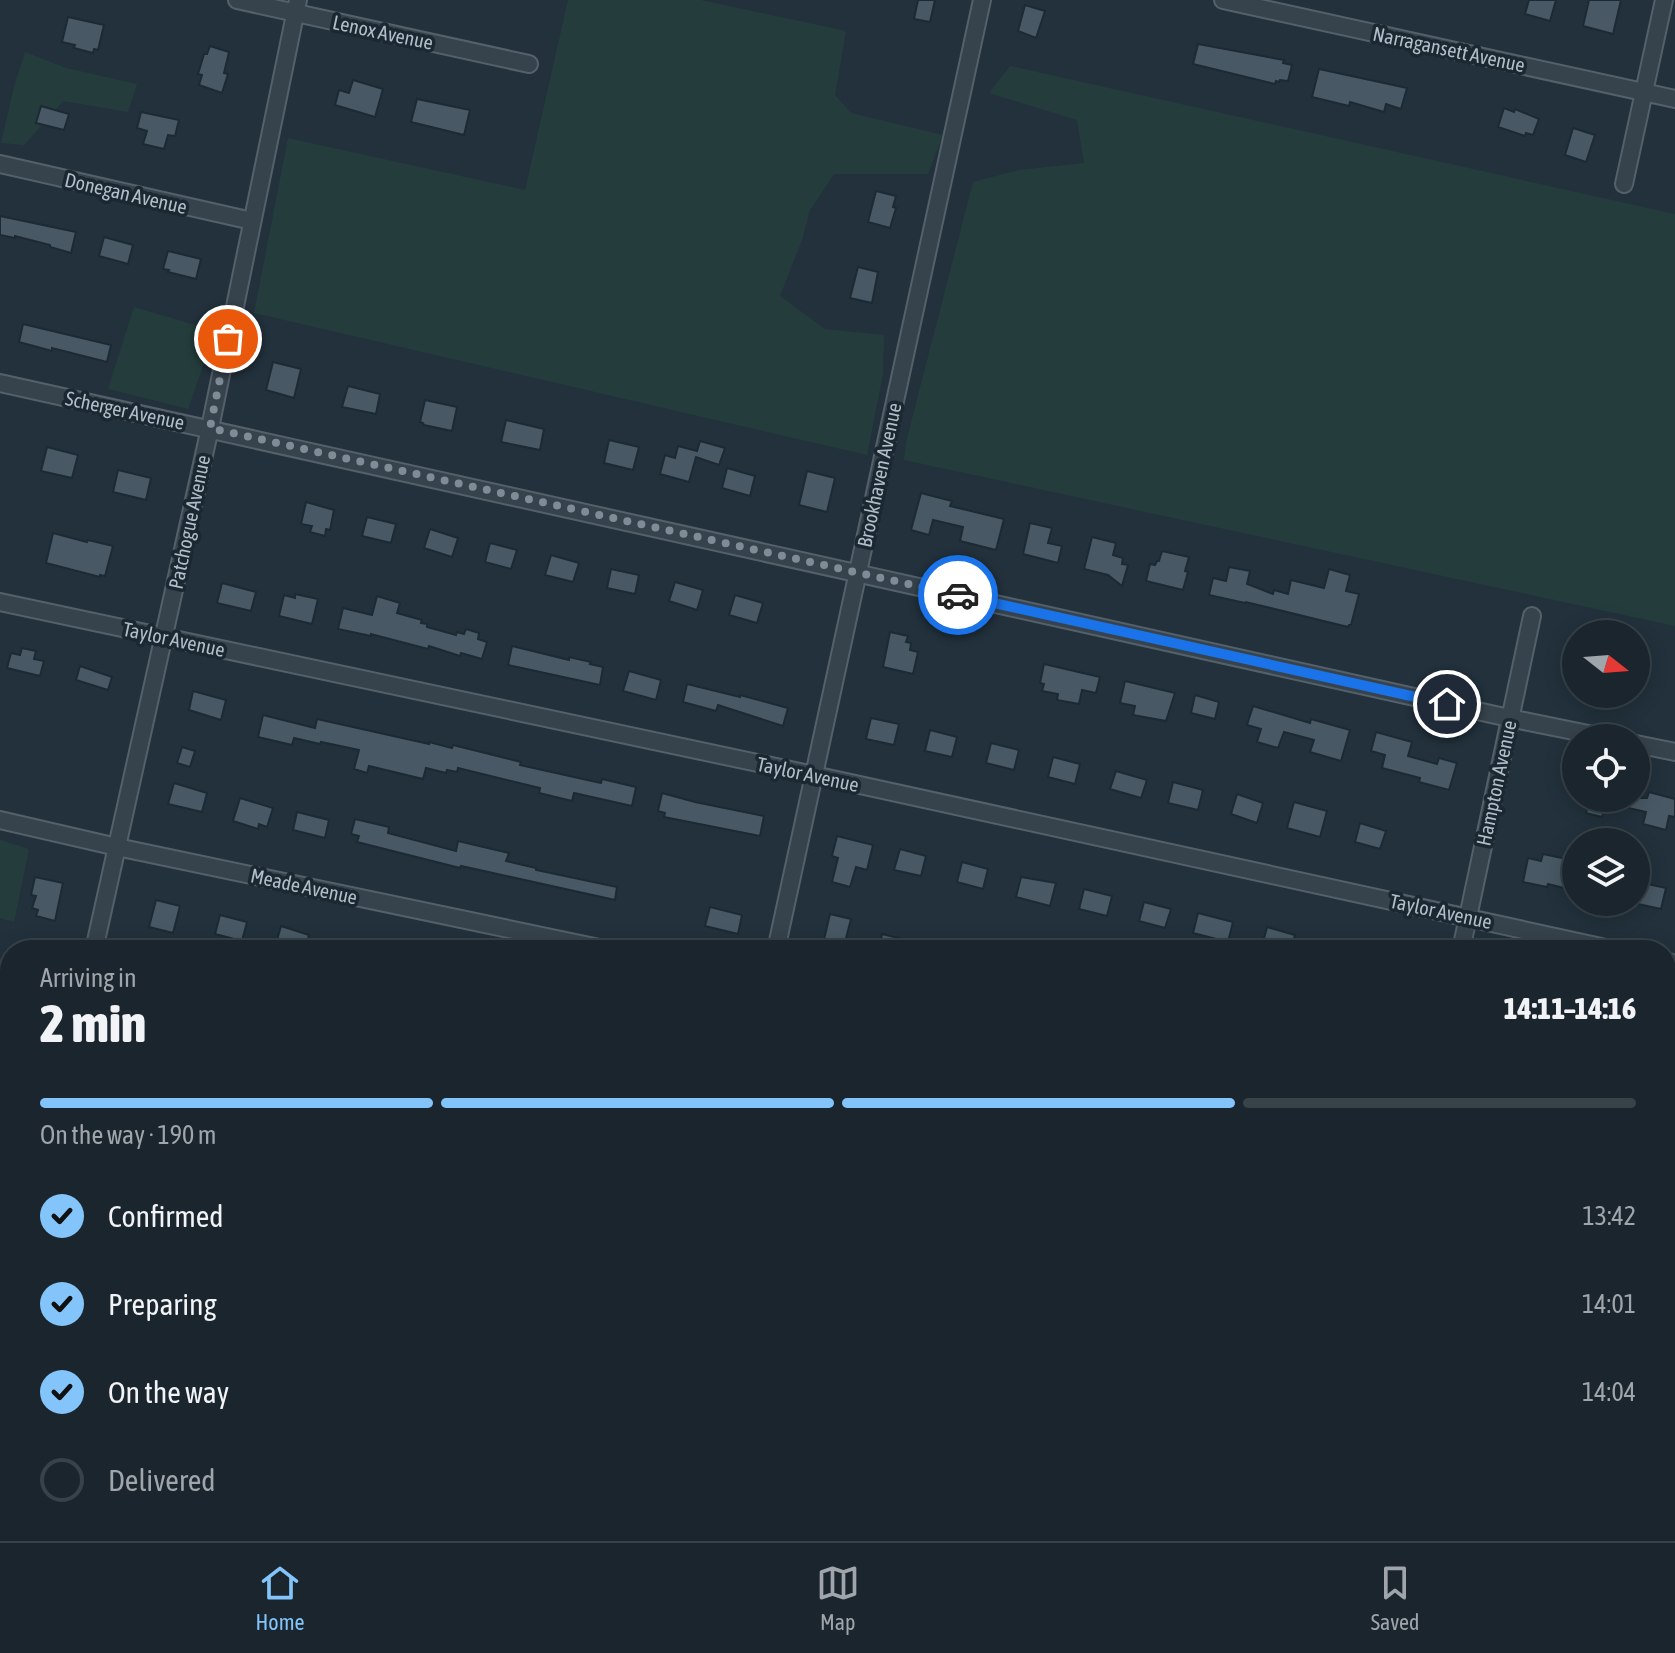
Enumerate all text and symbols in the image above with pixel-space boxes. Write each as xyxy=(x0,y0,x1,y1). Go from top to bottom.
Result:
street label: Lenox Avenue xyxy=(331,10,435,54)
street label: Narragansett Avenue xyxy=(1371,22,1527,76)
street label: Donegan Avenue xyxy=(63,168,189,218)
pin xyxy=(194,305,262,373)
icon: bag xyxy=(206,317,250,361)
street label: Scherger Avenue xyxy=(63,386,187,434)
street label: Brookhaven Avenue xyxy=(852,401,906,549)
street label: Patchogue Avenue xyxy=(164,453,214,591)
courier xyxy=(918,555,998,635)
icon: car xyxy=(936,573,980,617)
street label: Taylor Avenue xyxy=(121,617,227,661)
north arrow xyxy=(1562,620,1650,708)
map controls xyxy=(1562,620,1650,916)
pin xyxy=(1413,670,1481,738)
icon: home xyxy=(1425,682,1469,726)
street label: Hampton Avenue xyxy=(1471,718,1521,848)
button: locate xyxy=(1562,724,1650,812)
street label: Taylor Avenue xyxy=(755,752,861,796)
button: layers xyxy=(1562,828,1650,916)
street label: Meade Avenue xyxy=(249,863,359,909)
street label: Taylor Avenue xyxy=(1388,889,1494,933)
text: Arriving in xyxy=(40,963,137,993)
text: 14:11–14:16 xyxy=(1504,991,1636,1025)
text: 2 min xyxy=(40,993,146,1053)
text: On the way · 190 m xyxy=(40,1120,217,1150)
icon: check xyxy=(40,1194,84,1238)
text: Confirmed xyxy=(108,1199,223,1233)
text: 13:42 xyxy=(1582,1201,1636,1231)
icon: check xyxy=(40,1282,84,1326)
text: Preparing xyxy=(108,1287,217,1321)
text: 14:01 xyxy=(1582,1289,1636,1319)
icon: check xyxy=(40,1370,84,1414)
text: On the way xyxy=(108,1375,229,1409)
text: 14:04 xyxy=(1582,1377,1636,1407)
text: Delivered xyxy=(108,1463,216,1497)
tab: Home xyxy=(256,1561,305,1635)
tab: Map xyxy=(816,1561,860,1635)
tab: Saved xyxy=(1371,1561,1419,1635)

